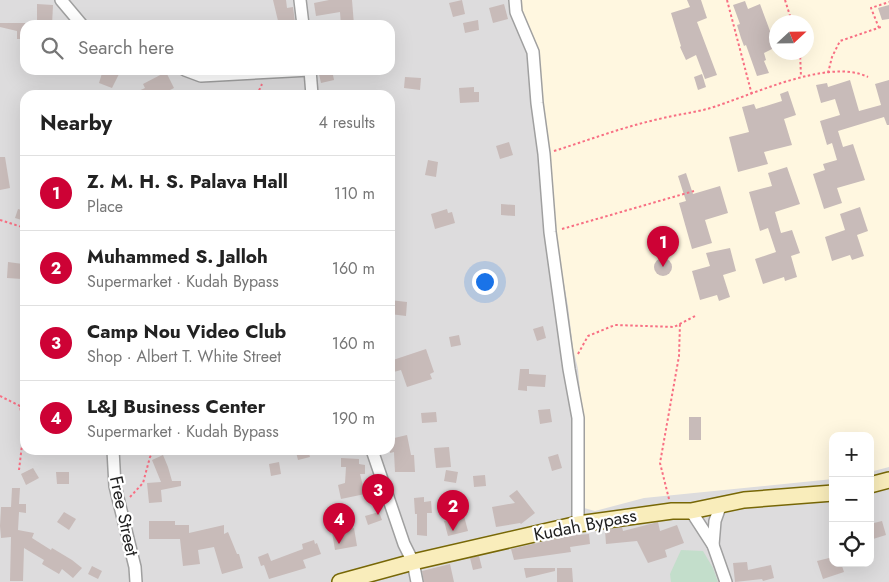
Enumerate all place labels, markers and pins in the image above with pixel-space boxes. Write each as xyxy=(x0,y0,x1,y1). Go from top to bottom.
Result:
pin: 1 xyxy=(647,226,679,267)
pin: 3 xyxy=(362,474,394,515)
pin: 2 xyxy=(437,490,469,531)
pin: 4 xyxy=(323,503,355,544)

